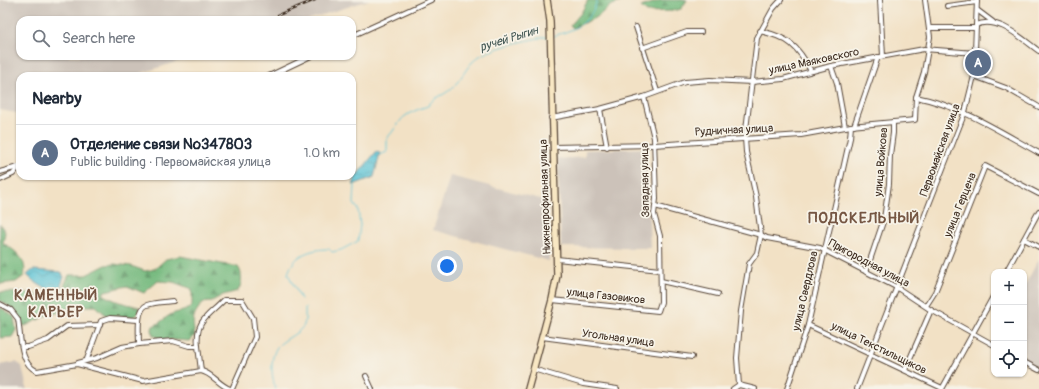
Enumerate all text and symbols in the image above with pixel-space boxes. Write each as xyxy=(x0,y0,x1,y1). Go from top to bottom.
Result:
search box xyxy=(16,16,356,60)
water label: ручей Рыгин xyxy=(478,23,541,55)
icon: search xyxy=(30,27,52,49)
text: Search here xyxy=(62,29,135,48)
street label: улица Маяковского xyxy=(767,45,860,77)
pin: A xyxy=(965,48,991,78)
text: Nearby xyxy=(32,88,81,109)
street label: Первомайская улица xyxy=(917,102,963,198)
street label: Рудничная улица xyxy=(695,121,773,139)
street label: улица Войкова xyxy=(871,127,890,198)
text: Отделение связи №347803 xyxy=(70,135,252,154)
street label: Нижнепрофильная улица xyxy=(536,139,554,255)
street label: Западная улица xyxy=(638,143,652,217)
text: A xyxy=(41,145,49,161)
text: 1.0 km xyxy=(303,145,340,161)
text: Public building · Первомайская улица xyxy=(70,154,271,170)
street label: улица Герцена xyxy=(941,171,979,240)
district label: ПОДСКЕЛЬНЫЙ xyxy=(808,209,920,228)
street label: Пригородная улица xyxy=(826,236,912,290)
street label: улица Свердлова xyxy=(789,250,820,333)
your location xyxy=(437,256,457,276)
map controls xyxy=(991,269,1027,377)
button: + xyxy=(991,269,1027,305)
street label: улица Газовиков xyxy=(565,285,646,307)
district label: КАМЕННЫЙ КАРЬЕР xyxy=(14,286,98,322)
button: − xyxy=(991,305,1027,341)
street label: улица Текстильщиков xyxy=(828,319,929,377)
street label: Угольная улица xyxy=(581,327,655,349)
button: locate xyxy=(991,341,1027,377)

